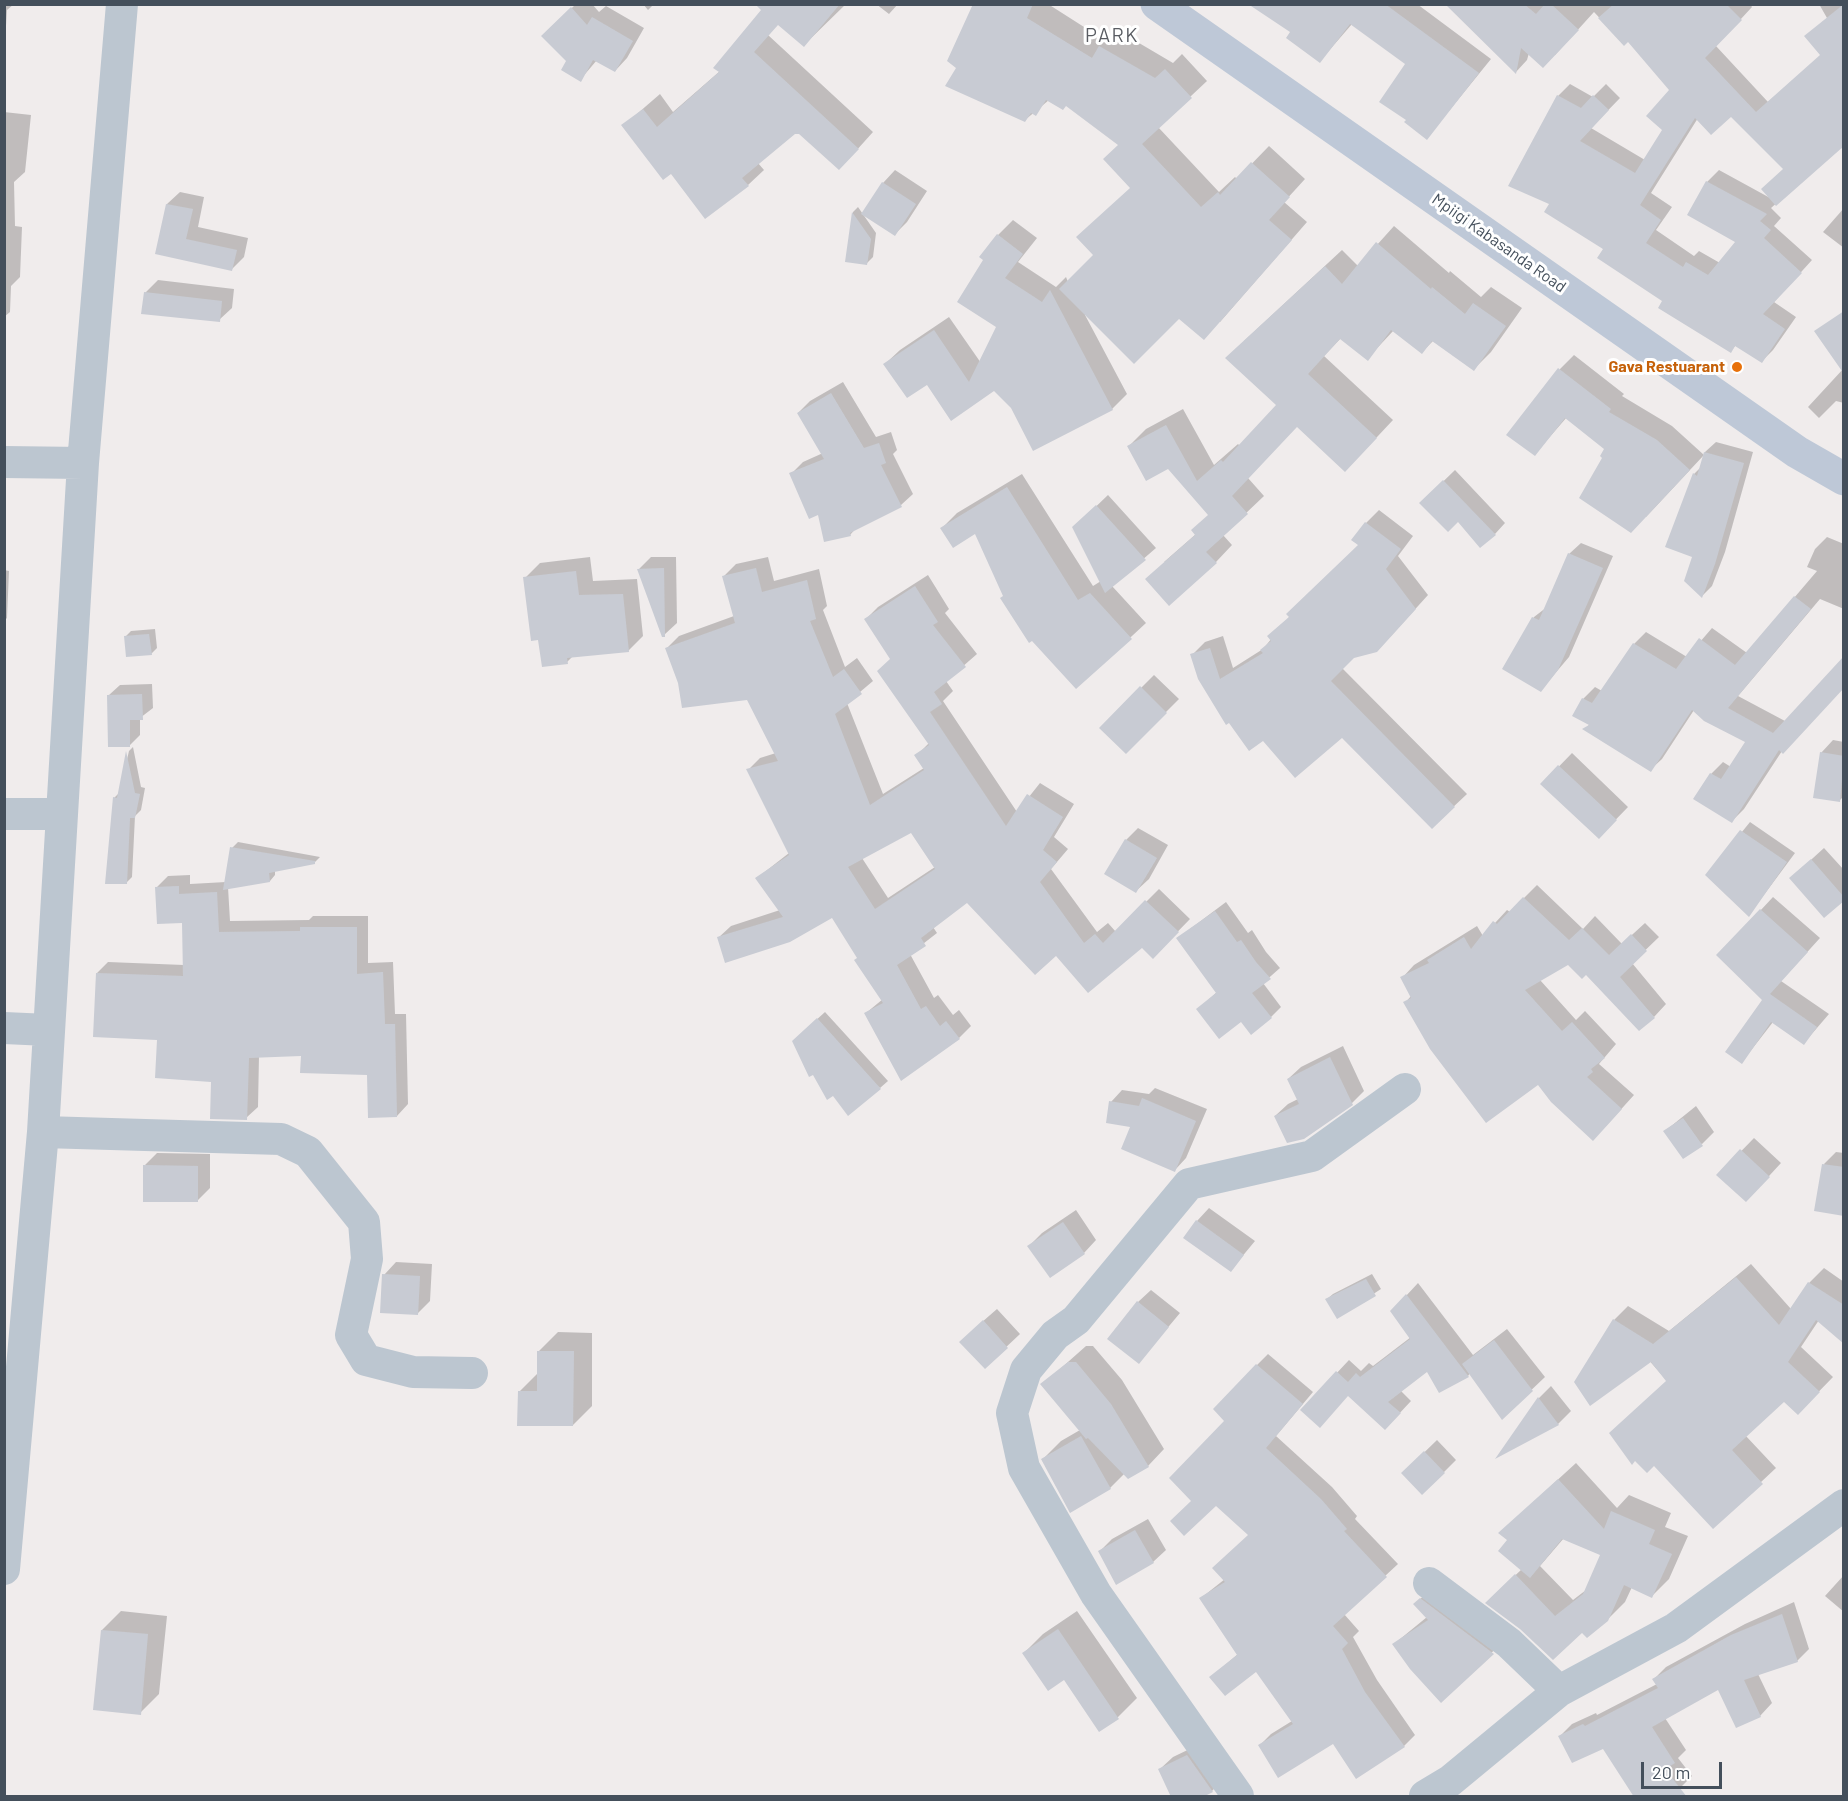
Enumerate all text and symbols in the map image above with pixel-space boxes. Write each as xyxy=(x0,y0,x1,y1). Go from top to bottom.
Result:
district label: PARK xyxy=(1085,23,1139,47)
street label: Mpiigi Kabasanda Road xyxy=(1428,190,1570,296)
place label: Gava Restuarant xyxy=(1609,357,1725,377)
marker: Gava Restuarant xyxy=(1730,360,1744,374)
scale bar xyxy=(1644,1750,1725,1788)
text: 20 m xyxy=(1652,1761,1690,1783)

